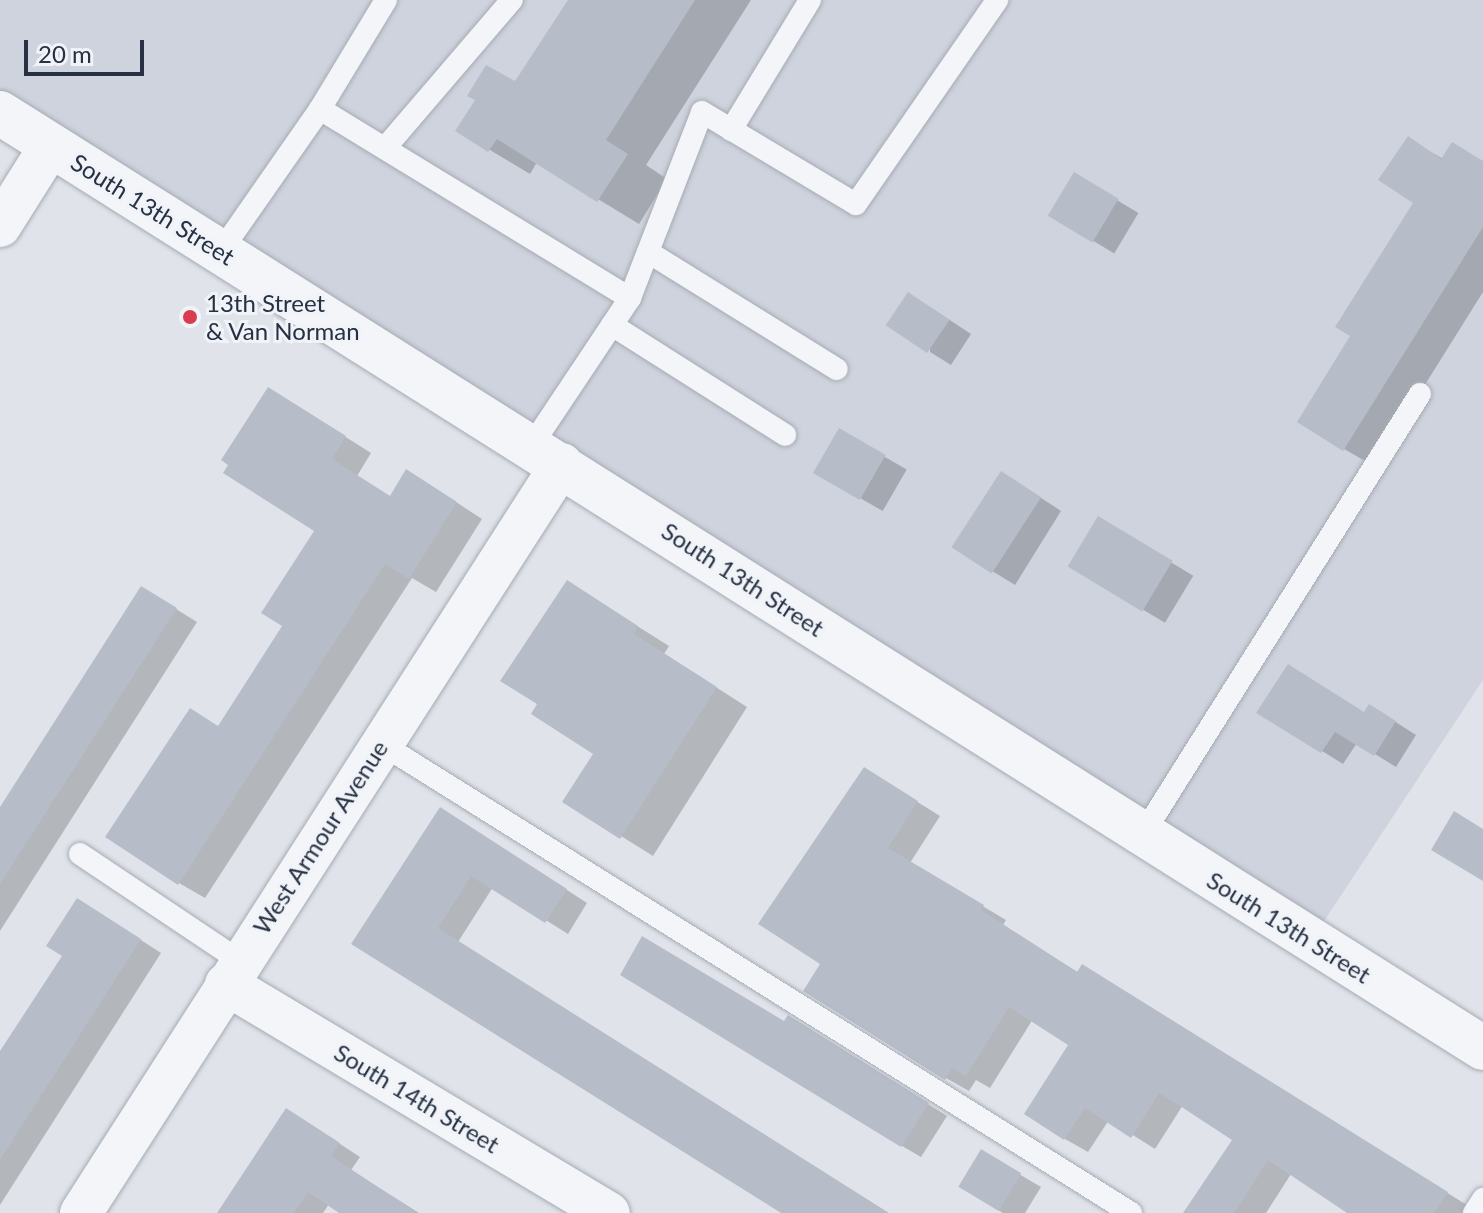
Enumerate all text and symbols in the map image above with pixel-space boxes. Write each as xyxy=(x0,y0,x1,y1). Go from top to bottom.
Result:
scale bar xyxy=(28,24,148,74)
text: 20 m xyxy=(38,39,92,68)
street label: South 13th Street xyxy=(66,147,240,271)
place label: 13th Street & Van Norman xyxy=(206,289,361,345)
marker: 13th Street & Van Norman xyxy=(181,308,199,326)
street label: South 13th Street xyxy=(657,516,829,642)
street label: West Armour Avenue xyxy=(246,734,394,940)
street label: South 13th Street xyxy=(1202,865,1376,989)
street label: South 14th Street xyxy=(329,1037,505,1159)

